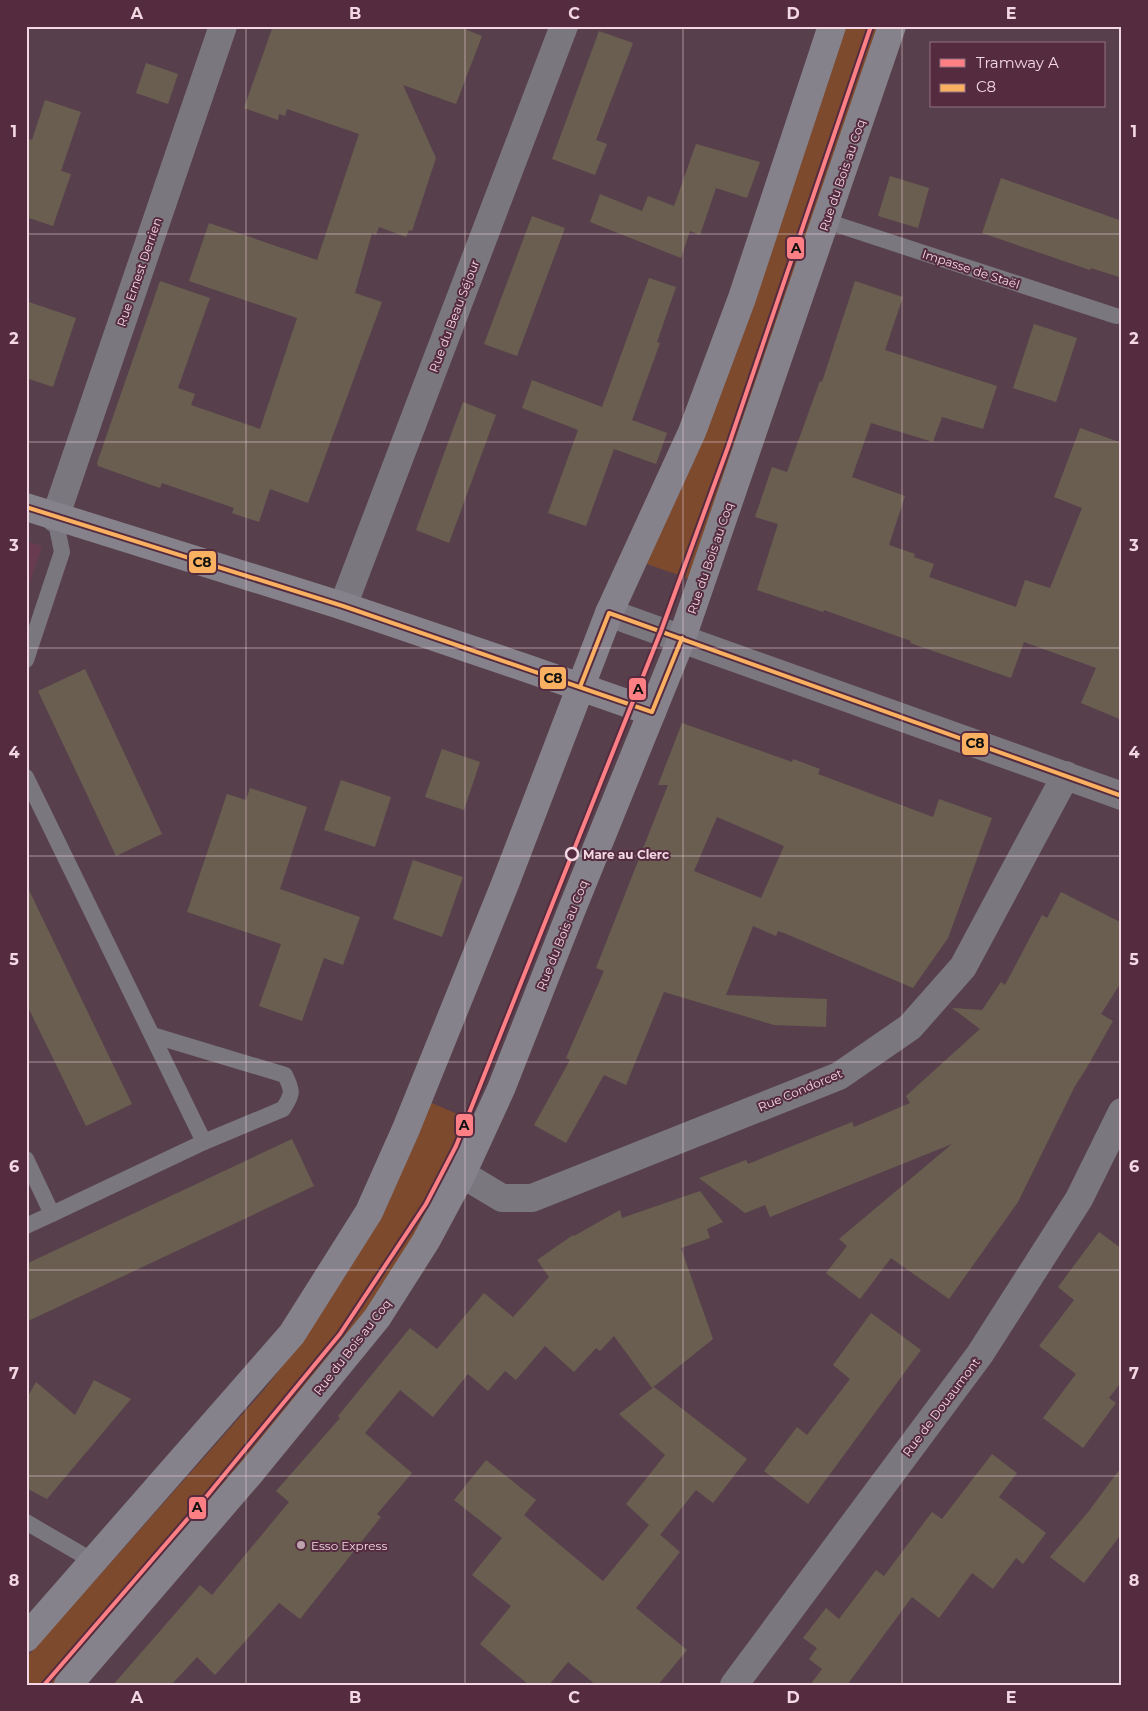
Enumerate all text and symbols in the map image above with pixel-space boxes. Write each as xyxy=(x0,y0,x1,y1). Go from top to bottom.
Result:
text: A xyxy=(130,4,144,23)
text: B xyxy=(349,4,361,23)
text: C xyxy=(568,4,580,23)
text: D xyxy=(786,4,800,23)
text: E xyxy=(1006,4,1016,23)
legend xyxy=(930,42,1106,108)
text: Tramway A xyxy=(976,53,1059,72)
text: C8 xyxy=(976,77,996,96)
street label: Rue du Bois au Coq xyxy=(816,117,868,233)
text: 1 xyxy=(11,122,17,141)
text: 1 xyxy=(1131,122,1137,141)
street label: Rue Ernest Derrien xyxy=(113,216,165,328)
line badge: A xyxy=(786,236,805,260)
text: A xyxy=(790,239,802,257)
street label: Impasse de Staël xyxy=(920,246,1022,292)
street label: Rue du Beau Séjour xyxy=(426,258,482,374)
text: 2 xyxy=(9,329,19,348)
text: 2 xyxy=(1129,329,1139,348)
street label: Rue du Bois au Coq xyxy=(684,500,736,616)
text: 3 xyxy=(8,536,19,555)
text: 3 xyxy=(1128,536,1139,555)
line badge: C8 xyxy=(188,550,217,574)
text: C8 xyxy=(192,553,212,571)
line badge: C8 xyxy=(539,666,567,690)
text: C8 xyxy=(543,669,563,687)
line badge: A xyxy=(628,677,647,701)
text: A xyxy=(632,680,644,698)
line badge: C8 xyxy=(961,732,989,756)
text: C8 xyxy=(965,734,985,752)
text: 4 xyxy=(8,743,20,762)
text: 4 xyxy=(1128,743,1140,762)
marker: Mare au Clerc xyxy=(565,847,579,861)
place label: Mare au Clerc xyxy=(583,847,669,862)
street label: Rue du Bois au Coq xyxy=(533,878,591,992)
text: 5 xyxy=(9,950,19,969)
text: 5 xyxy=(1129,950,1139,969)
street label: Rue Condorcet xyxy=(756,1065,845,1115)
line badge: A xyxy=(455,1113,474,1137)
text: A xyxy=(458,1116,470,1134)
text: 6 xyxy=(9,1157,19,1176)
text: 6 xyxy=(1129,1157,1139,1176)
street label: Rue du Bois au Coq xyxy=(310,1296,394,1398)
street label: Rue de Douaumont xyxy=(899,1355,983,1459)
text: 7 xyxy=(9,1364,19,1383)
text: 7 xyxy=(1129,1364,1139,1383)
line badge: A xyxy=(188,1496,207,1520)
text: A xyxy=(191,1498,203,1516)
place label: Esso Express xyxy=(311,1538,387,1553)
marker: Esso Express xyxy=(295,1539,307,1551)
text: 8 xyxy=(9,1571,19,1590)
text: 8 xyxy=(1129,1571,1139,1590)
text: A xyxy=(130,1688,144,1707)
text: B xyxy=(349,1688,361,1707)
text: C xyxy=(568,1688,580,1707)
text: D xyxy=(786,1688,800,1707)
text: E xyxy=(1006,1688,1016,1707)

